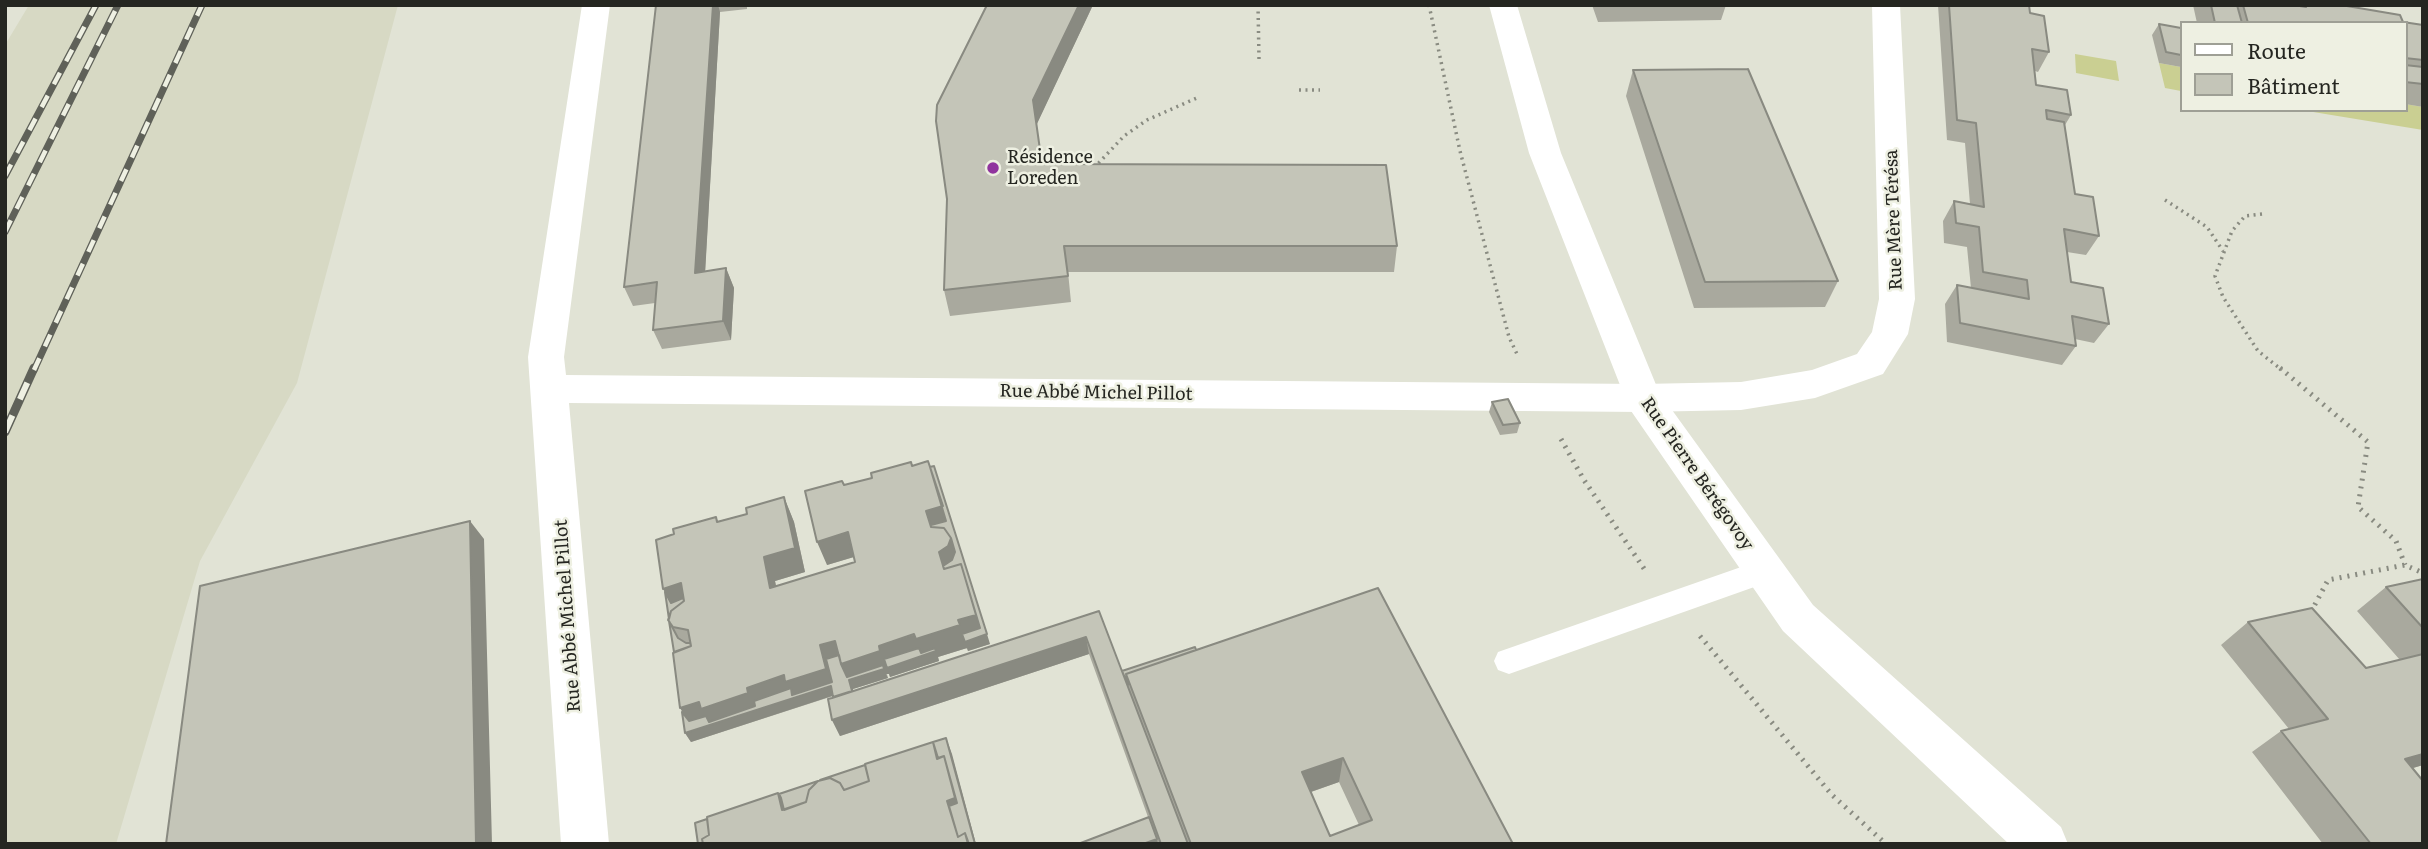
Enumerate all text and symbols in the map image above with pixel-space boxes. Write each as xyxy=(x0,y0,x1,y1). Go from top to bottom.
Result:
legend xyxy=(2180,21,2407,112)
text: Route xyxy=(2247,34,2306,65)
text: Bâtiment xyxy=(2247,69,2340,100)
place label: Résidence Loreden xyxy=(1007,147,1093,190)
street label: Rue Mère Térésa xyxy=(1881,149,1907,291)
marker: Résidence Loreden xyxy=(985,160,1001,176)
street label: Rue Abbé Michel Pillot xyxy=(999,381,1193,405)
street label: Rue Pierre Bérégovoy xyxy=(1636,393,1758,555)
street label: Rue Abbé Michel Pillot xyxy=(550,519,586,713)

